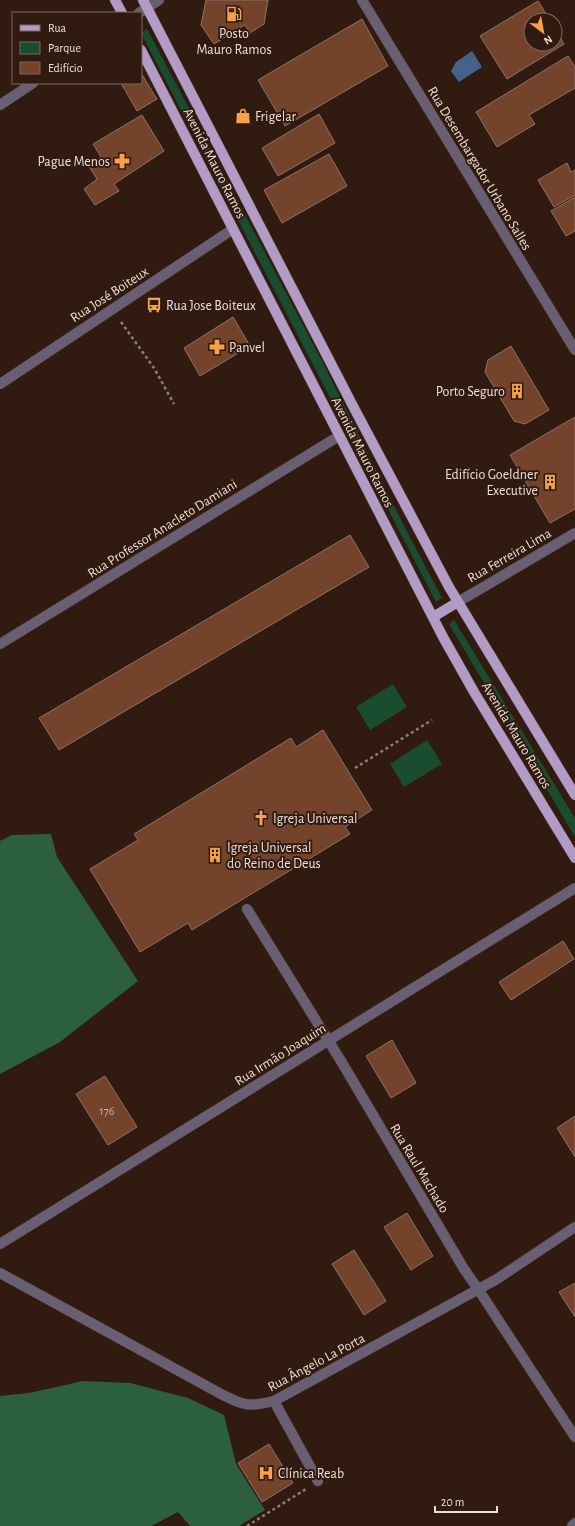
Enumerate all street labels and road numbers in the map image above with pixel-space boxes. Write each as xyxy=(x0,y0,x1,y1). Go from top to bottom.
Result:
street label: Rua Desembargador Urbano Salles xyxy=(425,84,534,253)
street label: Avenida Mauro Ramos xyxy=(180,106,248,221)
street label: Rua José Boiteux xyxy=(68,264,151,325)
street label: Avenida Mauro Ramos xyxy=(328,395,396,510)
street label: Rua Professor Anacleto Damiani xyxy=(85,477,240,581)
street label: Rua Ferreira Lima xyxy=(465,526,554,586)
street label: Avenida Mauro Ramos xyxy=(479,680,554,791)
street label: Rua Irmão Joaquim xyxy=(232,1021,329,1089)
street label: Rua Raul Machado xyxy=(387,1122,451,1215)
street label: Rua Ângelo La Porta xyxy=(265,1329,368,1394)

